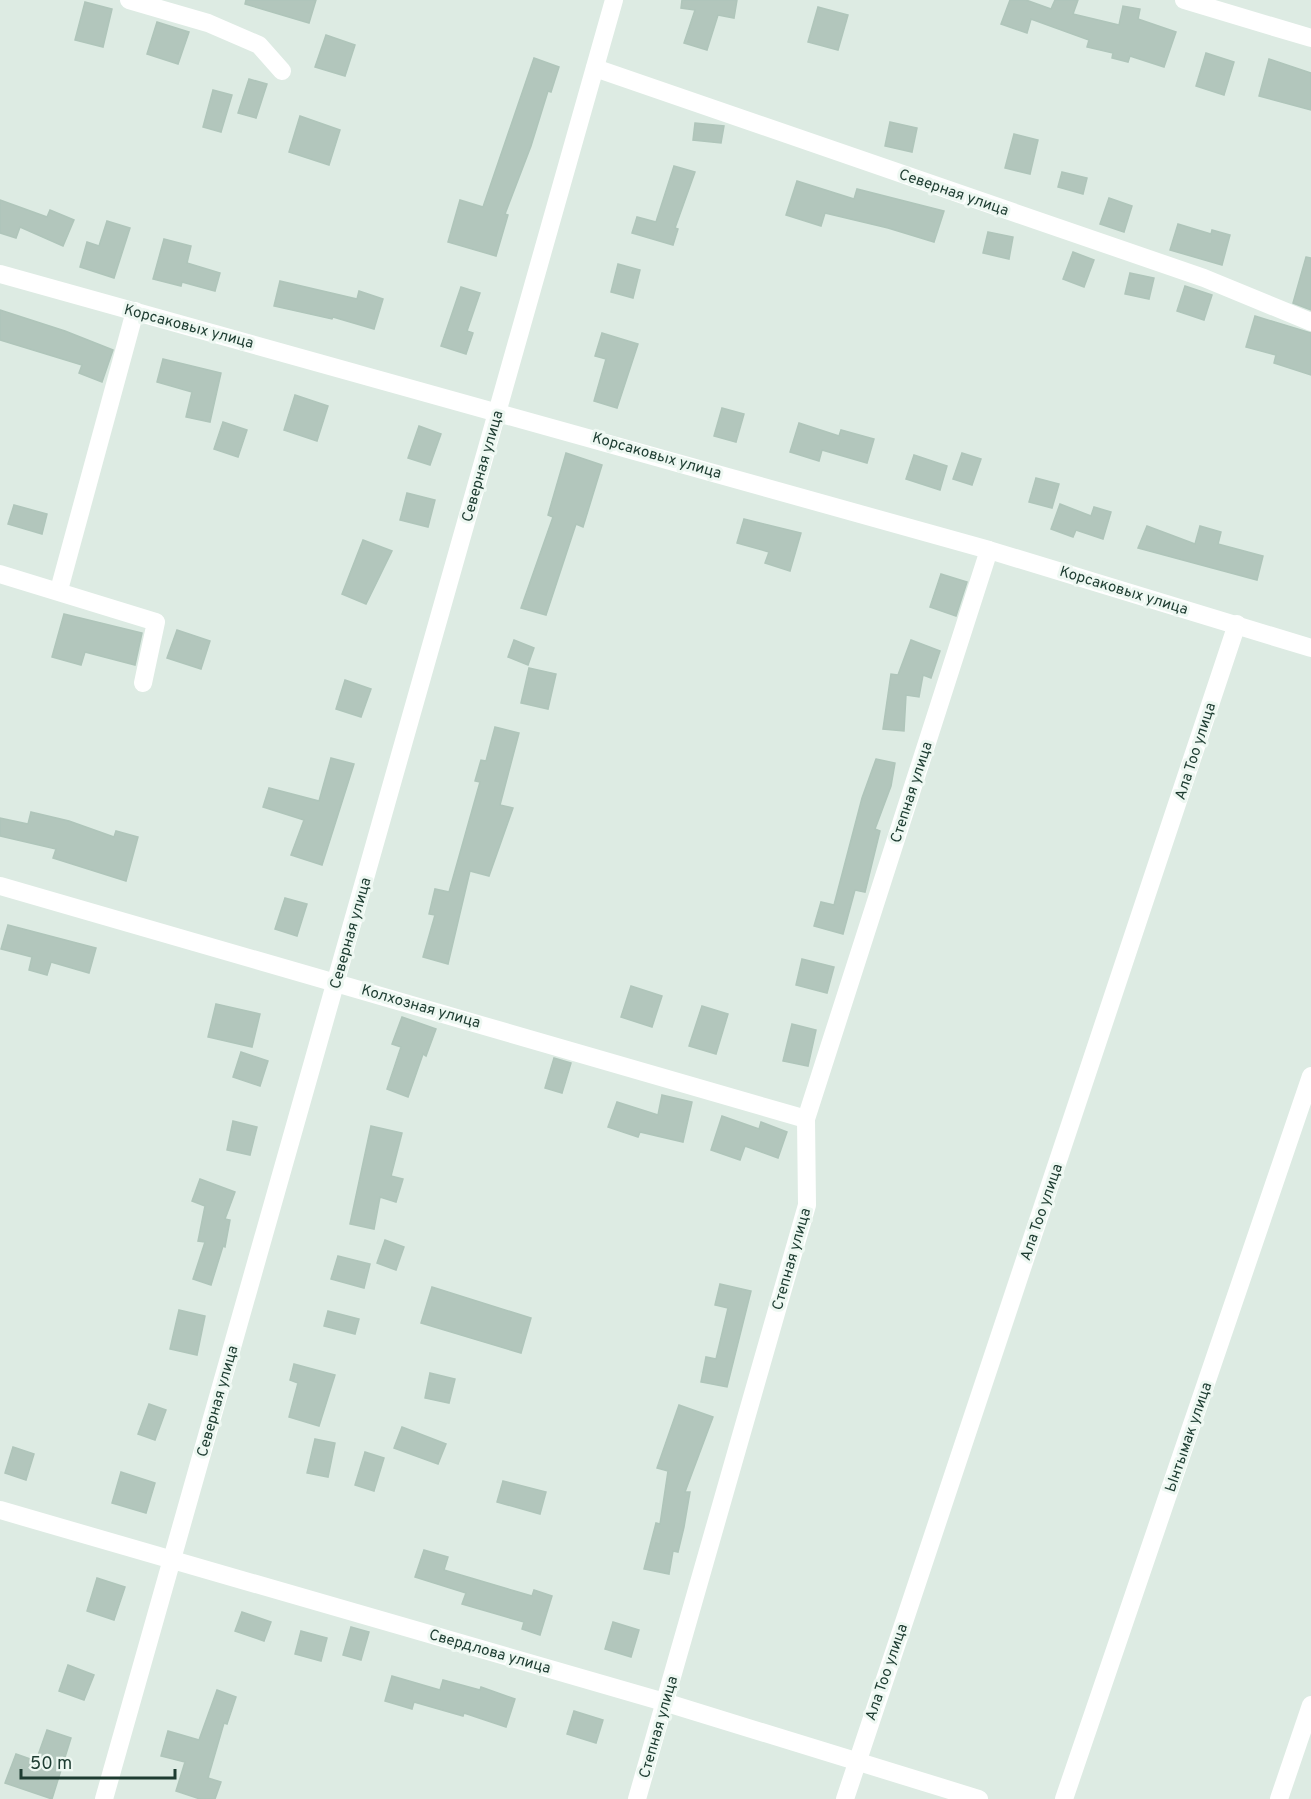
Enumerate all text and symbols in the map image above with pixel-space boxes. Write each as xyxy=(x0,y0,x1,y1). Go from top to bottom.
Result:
street label: Северная улица xyxy=(896,166,1011,221)
street label: Корсаковых улица xyxy=(122,301,256,354)
street label: Северная улица xyxy=(458,408,508,524)
street label: Корсаковых улица xyxy=(590,429,723,484)
street label: Корсаковых улица xyxy=(1057,563,1190,620)
street label: Ала Тоо улица xyxy=(1172,700,1221,803)
street label: Степная улица xyxy=(887,739,938,846)
street label: Северная улица xyxy=(326,875,376,991)
street label: Колхозная улица xyxy=(359,981,482,1034)
street label: Ала Тоо улица xyxy=(1017,1162,1068,1263)
street label: Степная улица xyxy=(769,1206,816,1313)
street label: Северная улица xyxy=(193,1343,243,1459)
street label: Ынтымак улица xyxy=(1162,1380,1217,1495)
street label: Ала Тоо улица xyxy=(862,1622,913,1723)
street label: Свердлова улица xyxy=(427,1626,553,1679)
street label: Степная улица xyxy=(636,1674,683,1781)
scale bar xyxy=(21,1742,176,1780)
text: 50 m xyxy=(30,1753,72,1776)

